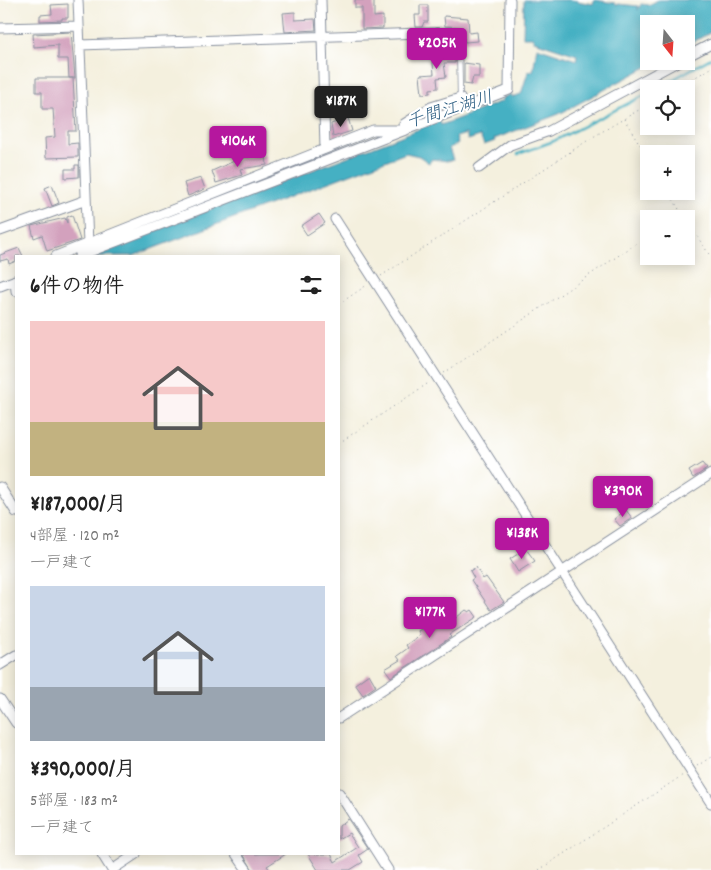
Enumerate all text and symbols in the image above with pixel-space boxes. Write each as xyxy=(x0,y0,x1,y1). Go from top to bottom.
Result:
north arrow xyxy=(640,15,695,70)
map controls xyxy=(640,15,695,265)
pin: ¥205K xyxy=(402,28,472,70)
text: ¥205K xyxy=(418,32,456,55)
button: locate xyxy=(640,80,695,135)
pin: ¥187K xyxy=(306,86,376,128)
water label: 千間江湖川 xyxy=(403,86,497,136)
text: ¥187K xyxy=(325,90,357,113)
pin: ¥106K xyxy=(203,126,273,168)
text: ¥106K xyxy=(220,130,256,153)
button: + xyxy=(640,145,695,200)
button: − xyxy=(640,210,695,265)
icon: filters xyxy=(297,271,325,299)
text: 6件の物件 xyxy=(30,273,124,303)
icon: home xyxy=(133,353,223,443)
pin: ¥390K xyxy=(588,476,658,518)
text: ¥390K xyxy=(604,480,642,503)
text: ¥187,000/月 xyxy=(30,491,127,521)
pin: ¥138K xyxy=(487,518,557,560)
text: ¥138K xyxy=(506,522,538,545)
text: 4部屋 · 120 m² xyxy=(30,525,119,548)
text: 一戸建て xyxy=(30,552,94,575)
pin: ¥177K xyxy=(395,596,465,639)
text: ¥177K xyxy=(415,601,445,624)
icon: home xyxy=(133,618,223,708)
text: ¥390,000/月 xyxy=(30,756,136,786)
text: 5部屋 · 183 m² xyxy=(30,790,118,813)
text: 一戸建て xyxy=(30,817,94,840)

